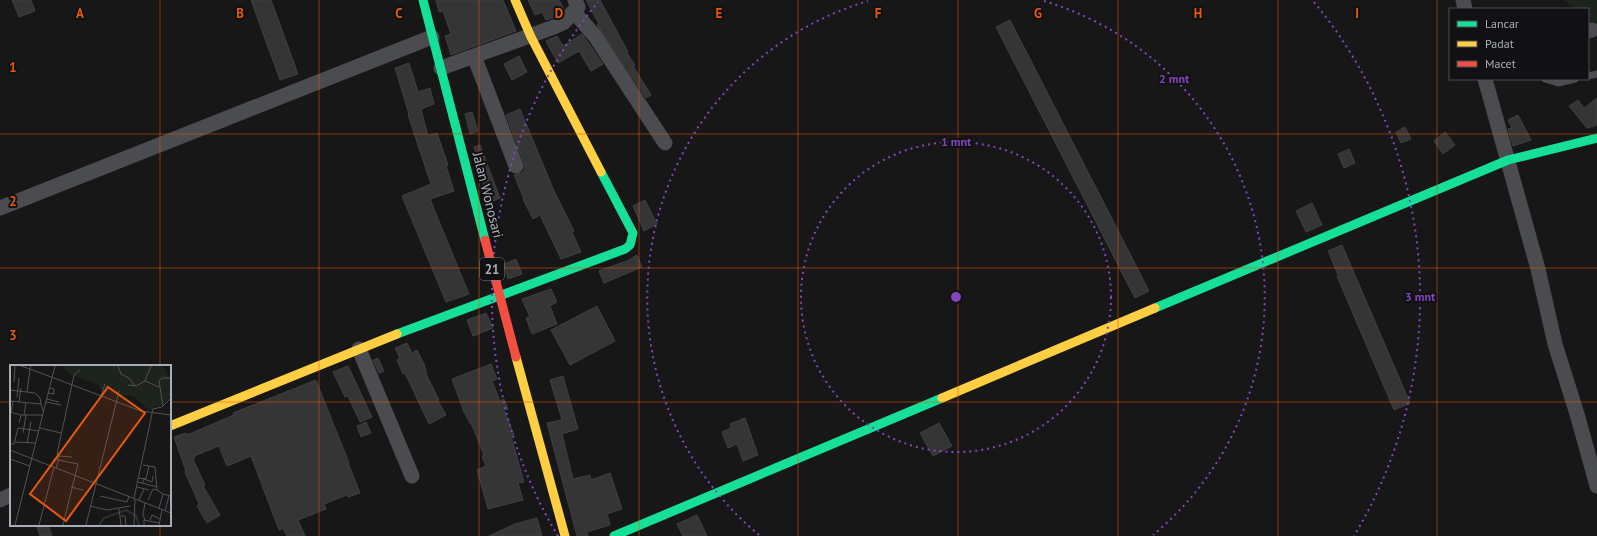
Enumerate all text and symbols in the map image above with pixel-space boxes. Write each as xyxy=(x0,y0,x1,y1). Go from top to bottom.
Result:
text: A xyxy=(76,5,84,22)
text: B xyxy=(236,5,244,22)
text: C xyxy=(395,5,403,22)
text: D xyxy=(555,5,563,22)
text: E xyxy=(716,5,723,22)
text: F xyxy=(875,5,882,22)
text: G xyxy=(1034,5,1042,22)
text: H xyxy=(1194,5,1202,22)
text: I xyxy=(1355,5,1359,22)
legend xyxy=(1449,8,1589,80)
text: Lancar xyxy=(1485,16,1519,31)
text: Padat xyxy=(1485,36,1514,51)
text: Macet xyxy=(1485,56,1516,71)
text: 1 xyxy=(9,59,17,76)
text: 2 mnt xyxy=(1159,71,1190,86)
text: 1 mnt xyxy=(941,134,972,149)
street label: Jalan Wonosari xyxy=(468,149,507,240)
text: 2 xyxy=(9,193,17,210)
road number: 21 xyxy=(480,258,504,280)
text: 3 mnt xyxy=(1405,289,1436,304)
centre of rings xyxy=(949,290,963,304)
text: 3 xyxy=(9,327,17,344)
inset map xyxy=(10,365,171,526)

